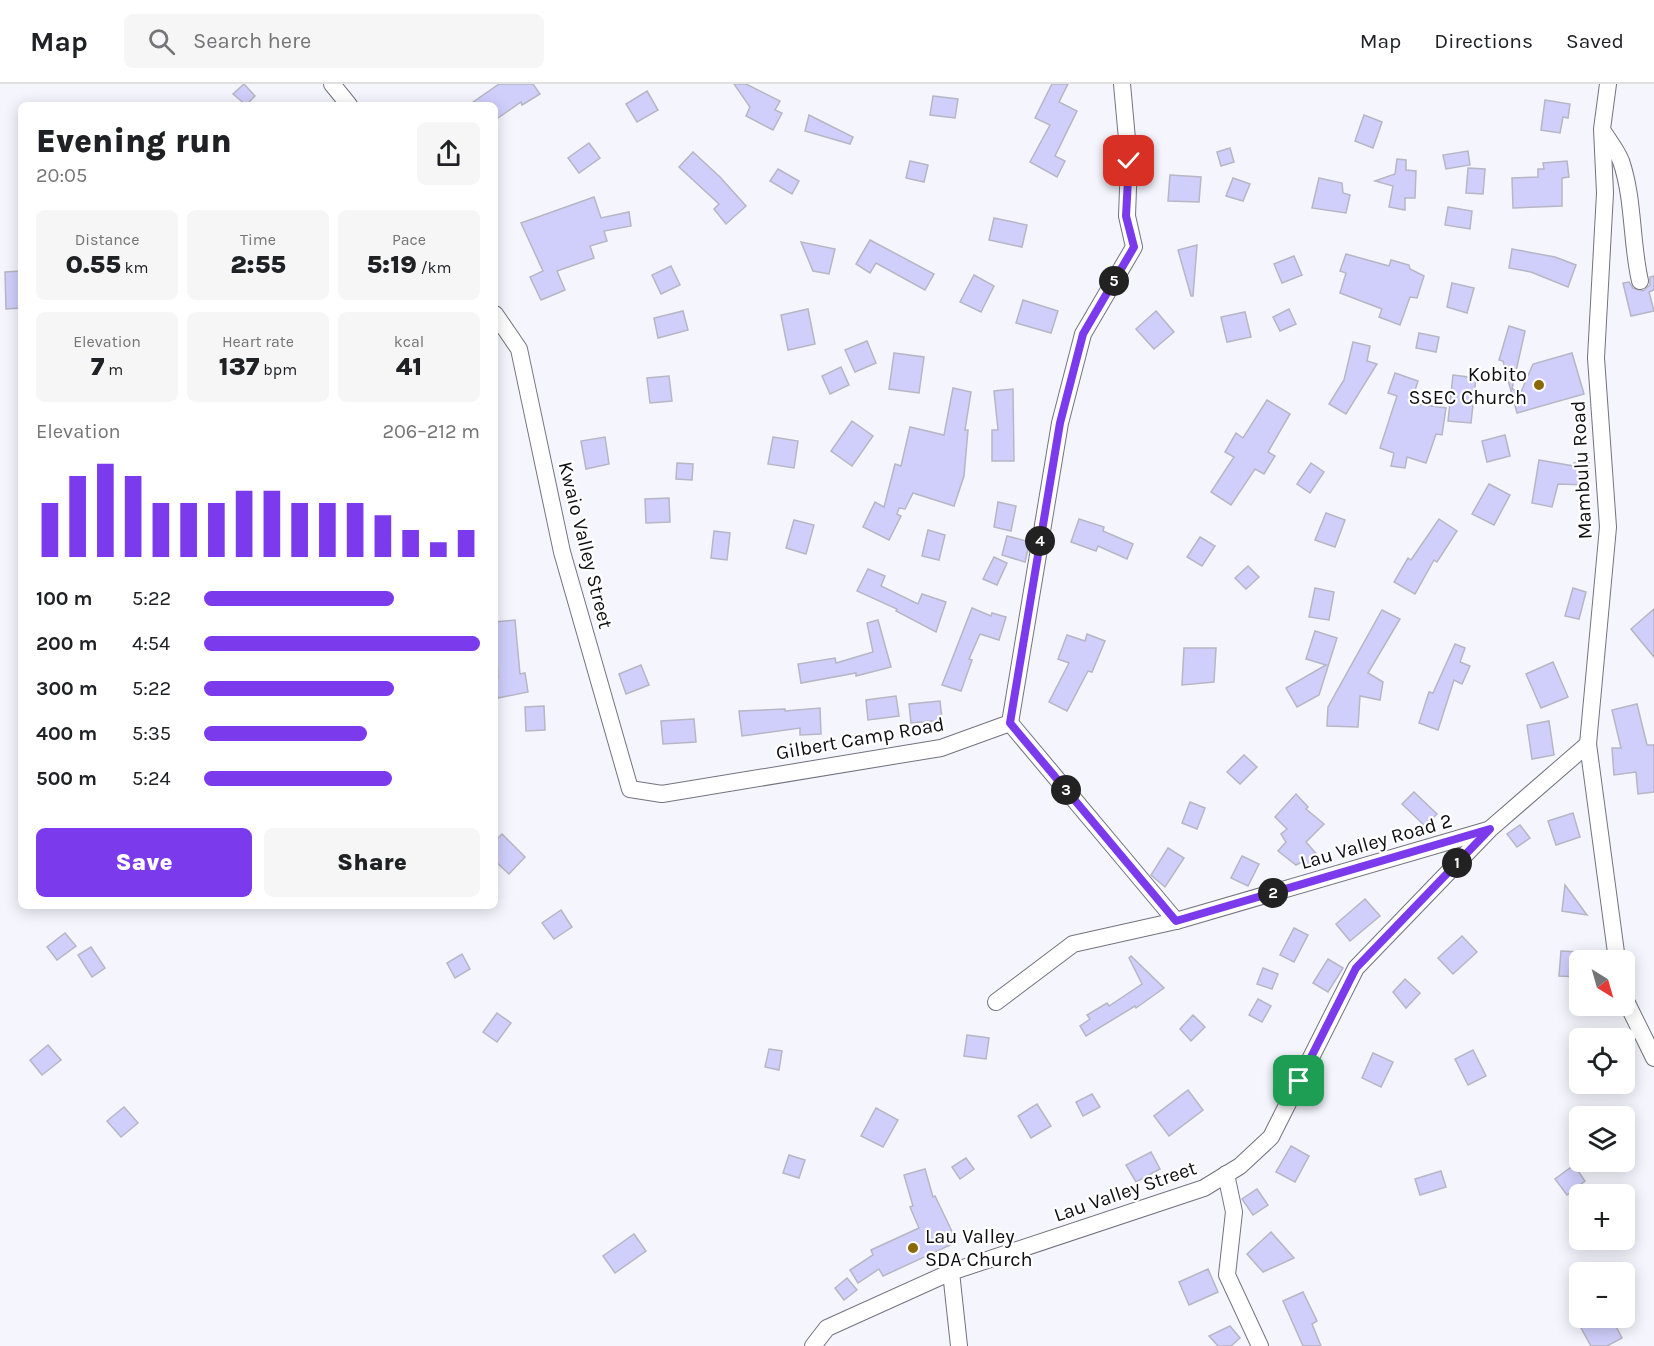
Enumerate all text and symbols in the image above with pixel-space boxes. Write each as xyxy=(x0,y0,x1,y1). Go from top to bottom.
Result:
search box xyxy=(124,14,544,68)
text: Map xyxy=(30,25,88,58)
icon: search xyxy=(145,25,178,58)
text: Search here xyxy=(193,28,311,54)
text: Map xyxy=(1360,29,1401,53)
text: Directions xyxy=(1434,29,1533,53)
text: Saved xyxy=(1566,29,1624,53)
text: Evening run xyxy=(36,122,232,160)
button: share xyxy=(417,122,480,185)
pin xyxy=(1103,135,1154,186)
icon: check xyxy=(1112,144,1145,177)
text: 20:05 xyxy=(36,164,87,187)
text: Distance xyxy=(75,230,139,249)
text: Time xyxy=(240,230,276,249)
text: Pace xyxy=(392,230,426,249)
text: 0.55 xyxy=(65,249,121,280)
text: 2:55 xyxy=(230,249,286,280)
text: 5:19 xyxy=(366,249,417,280)
text: km xyxy=(121,258,149,277)
text: /km xyxy=(417,258,452,277)
pin: 5 xyxy=(1099,266,1129,296)
text: 5 xyxy=(1109,271,1119,290)
text: Elevation xyxy=(73,332,141,351)
text: Heart rate xyxy=(222,332,294,351)
text: kcal xyxy=(394,332,424,351)
text: 7 xyxy=(91,351,104,382)
text: 137 xyxy=(219,351,260,382)
text: 41 xyxy=(396,351,422,382)
text: m xyxy=(104,360,123,379)
text: bpm xyxy=(260,360,297,379)
place label: Kobito SSEC Church xyxy=(1409,363,1527,409)
marker: Kobito SSEC Church xyxy=(1532,378,1546,392)
street label: Mambulu Road xyxy=(1566,400,1597,540)
text: Elevation xyxy=(36,420,121,443)
text: 206–212 m xyxy=(382,420,480,443)
street label: Kwaio Valley Street xyxy=(554,459,618,631)
pin: 4 xyxy=(1025,526,1055,556)
text: 4 xyxy=(1035,531,1045,550)
text: 100 m xyxy=(36,587,92,610)
text: 5:22 xyxy=(132,587,171,610)
text: 200 m xyxy=(36,632,97,655)
text: 4:54 xyxy=(132,632,170,655)
text: 300 m xyxy=(36,677,98,700)
text: 5:22 xyxy=(132,677,171,700)
street label: Gilbert Camp Road xyxy=(774,712,946,765)
text: 400 m xyxy=(36,722,97,745)
text: 5:35 xyxy=(132,722,171,745)
text: 500 m xyxy=(36,767,97,790)
text: 5:24 xyxy=(132,767,171,790)
pin: 3 xyxy=(1051,775,1081,805)
text: 3 xyxy=(1061,780,1071,799)
street label: Lau Valley Road 2 xyxy=(1298,809,1455,874)
button: Save xyxy=(36,828,252,897)
button: Share xyxy=(264,828,480,897)
pin: 1 xyxy=(1442,848,1472,878)
text: 1 xyxy=(1454,853,1460,872)
pin: 2 xyxy=(1258,878,1288,908)
text: 2 xyxy=(1268,883,1278,902)
north arrow xyxy=(1569,950,1635,1016)
map controls xyxy=(1569,950,1635,1328)
button: locate xyxy=(1569,1028,1635,1094)
pin xyxy=(1273,1055,1324,1106)
icon: arrive xyxy=(1282,1064,1315,1097)
button: layers xyxy=(1569,1106,1635,1172)
street label: Lau Valley Street xyxy=(1051,1156,1200,1227)
button: + xyxy=(1569,1184,1635,1250)
place label: Lau Valley SDA Church xyxy=(925,1225,1033,1271)
marker: Lau Valley SDA Church xyxy=(906,1241,920,1255)
button: − xyxy=(1569,1262,1635,1328)

